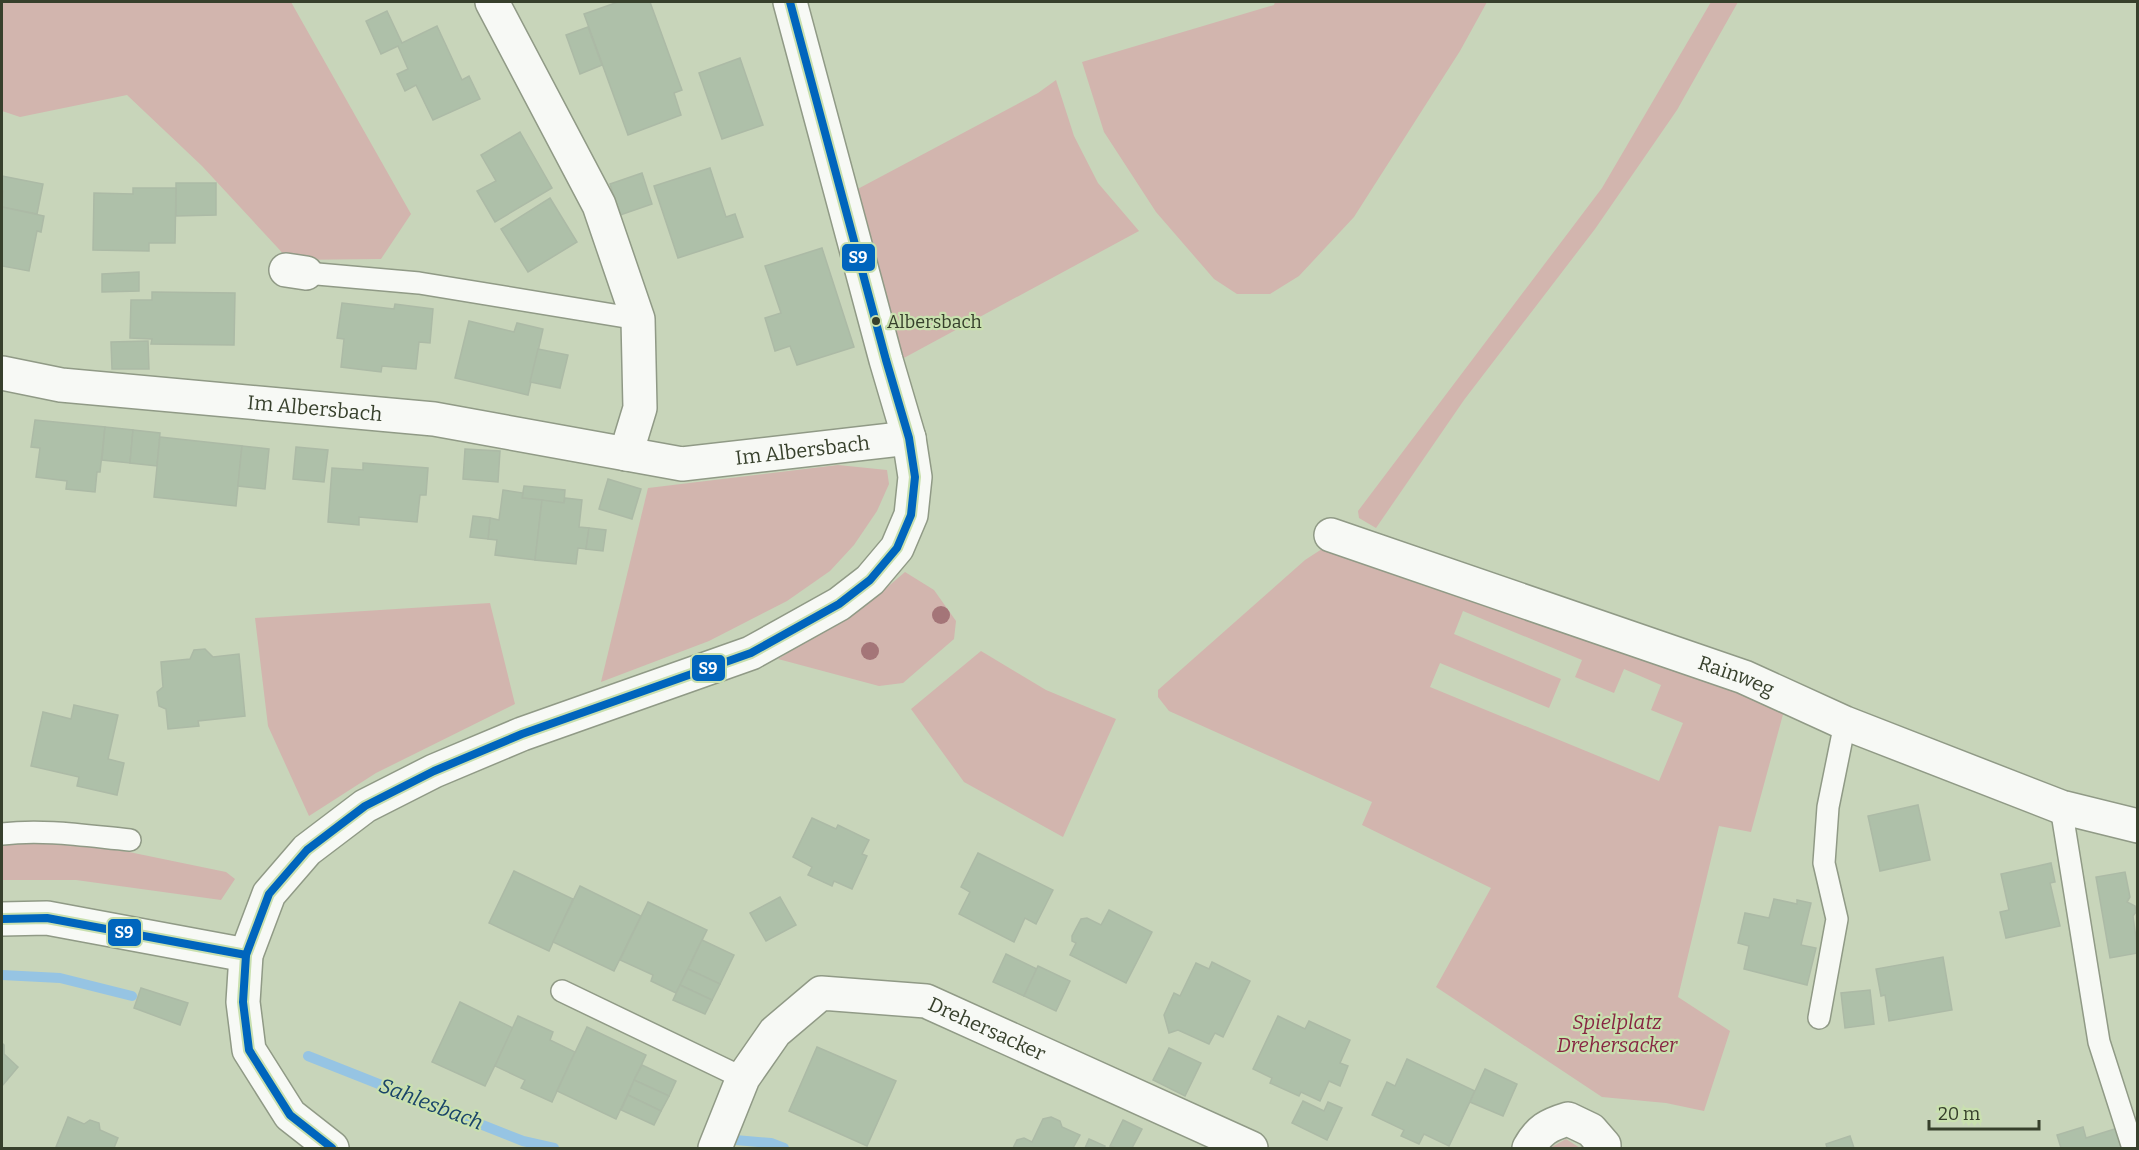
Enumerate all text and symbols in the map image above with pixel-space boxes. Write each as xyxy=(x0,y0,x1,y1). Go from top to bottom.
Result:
line badge: S9 xyxy=(841,243,876,272)
text: S9 xyxy=(848,248,868,267)
place label: Albersbach xyxy=(887,311,982,333)
marker: Albersbach xyxy=(870,315,882,327)
street label: Im Albersbach xyxy=(246,390,384,426)
street label: Im Albersbach xyxy=(734,431,872,470)
street label: Rainweg xyxy=(1695,650,1778,701)
line badge: S9 xyxy=(691,654,726,682)
text: S9 xyxy=(698,659,718,678)
line badge: S9 xyxy=(107,918,142,947)
text: S9 xyxy=(114,923,134,942)
street label: Drehersacker xyxy=(925,992,1050,1066)
park label: Spielplatz Drehersacker xyxy=(1557,1010,1678,1057)
water label: Sahlesbach xyxy=(375,1072,487,1136)
scale bar xyxy=(1929,1093,2038,1131)
text: 20 m xyxy=(1938,1103,1980,1125)

